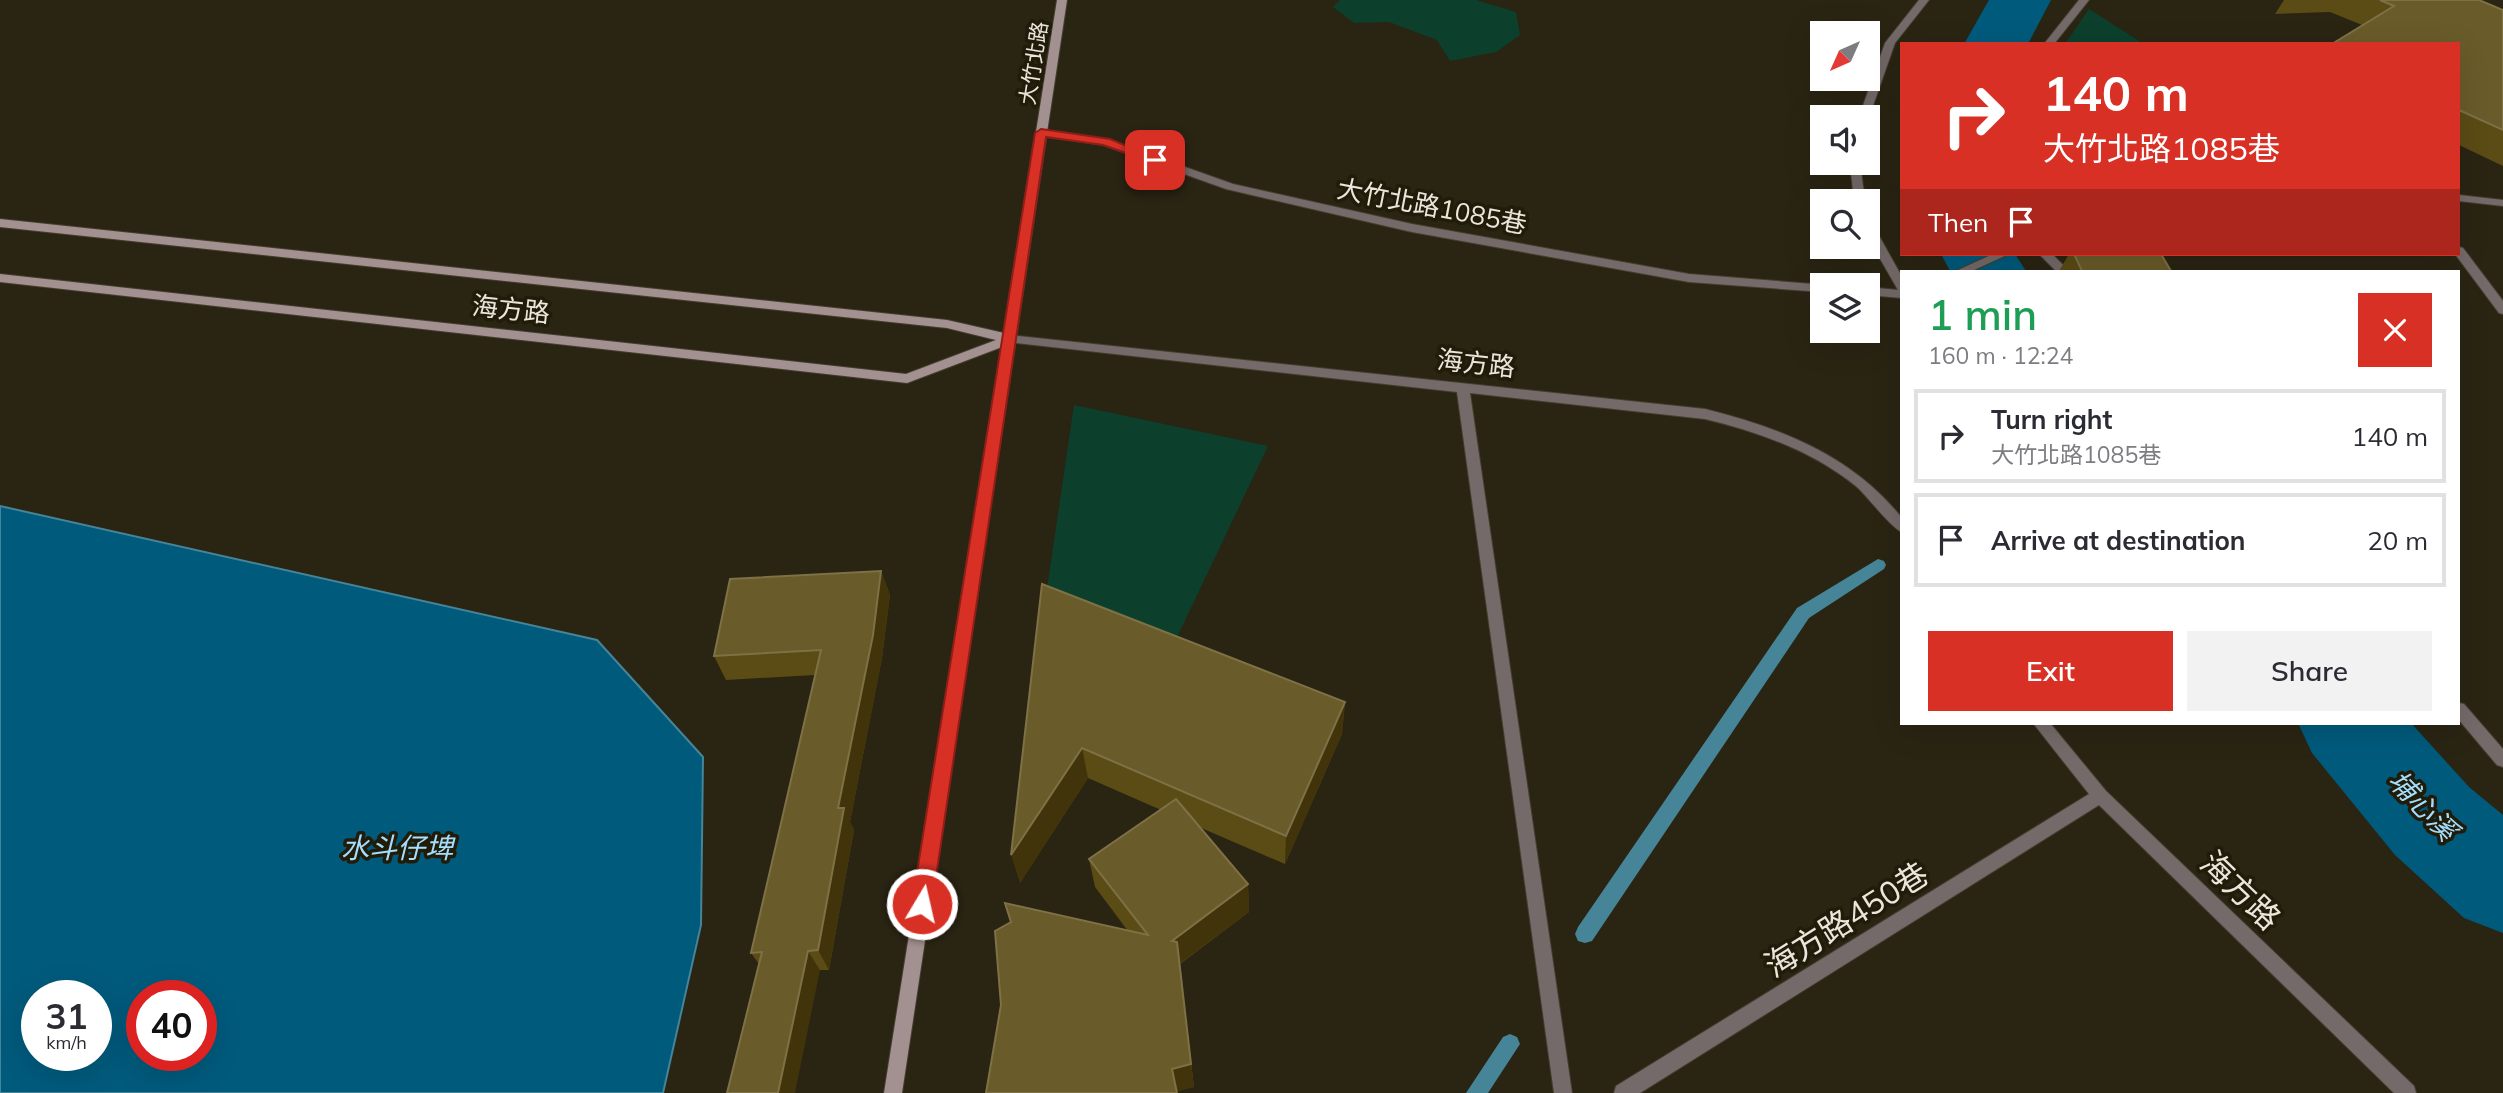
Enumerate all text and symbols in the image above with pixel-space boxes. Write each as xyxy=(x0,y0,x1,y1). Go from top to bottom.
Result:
street label: 大竹北路 xyxy=(1014,19,1052,107)
north arrow xyxy=(1810,21,1880,91)
map controls xyxy=(1810,21,1880,343)
text: 140 m xyxy=(2043,62,2189,123)
icon: right xyxy=(1928,70,2019,161)
button: sound xyxy=(1810,105,1880,175)
text: 大竹北路1085巷 xyxy=(2043,128,2280,168)
pin xyxy=(1125,130,1185,190)
icon: arrive xyxy=(1136,141,1174,179)
street label: 大竹北路1085巷 xyxy=(1334,171,1530,241)
button: search xyxy=(1810,189,1880,259)
icon: arrive xyxy=(2002,203,2040,241)
text: Then xyxy=(1928,206,1988,239)
button: layers xyxy=(1810,273,1880,343)
text: 1 min xyxy=(1928,288,2037,341)
street label: 海方路 xyxy=(470,289,552,329)
button: close xyxy=(2358,293,2432,367)
text: 160 m · 12:24 xyxy=(1928,341,2073,370)
street label: 海方路 xyxy=(1435,343,1517,383)
text: Turn right xyxy=(1991,403,2112,436)
icon: right xyxy=(1932,417,1970,455)
text: 140 m xyxy=(2352,420,2428,453)
text: 大竹北路1085巷 xyxy=(1991,440,2161,469)
icon: arrive xyxy=(1932,521,1970,559)
text: Arrive at destination xyxy=(1991,524,2246,557)
text: 20 m xyxy=(2367,524,2428,557)
button: Exit xyxy=(1928,631,2173,711)
button: Share xyxy=(2187,631,2432,711)
water label: 埔心溪 xyxy=(2381,763,2468,850)
water label: 水斗仔埤 xyxy=(341,830,456,865)
street label: 海方路 xyxy=(2193,842,2289,938)
street label: 海方路450巷 xyxy=(1757,853,1935,985)
position arrow xyxy=(885,867,959,941)
speed limit sign: 40 xyxy=(126,980,217,1071)
text: 31 xyxy=(45,994,88,1038)
text: km/h xyxy=(46,1031,87,1054)

